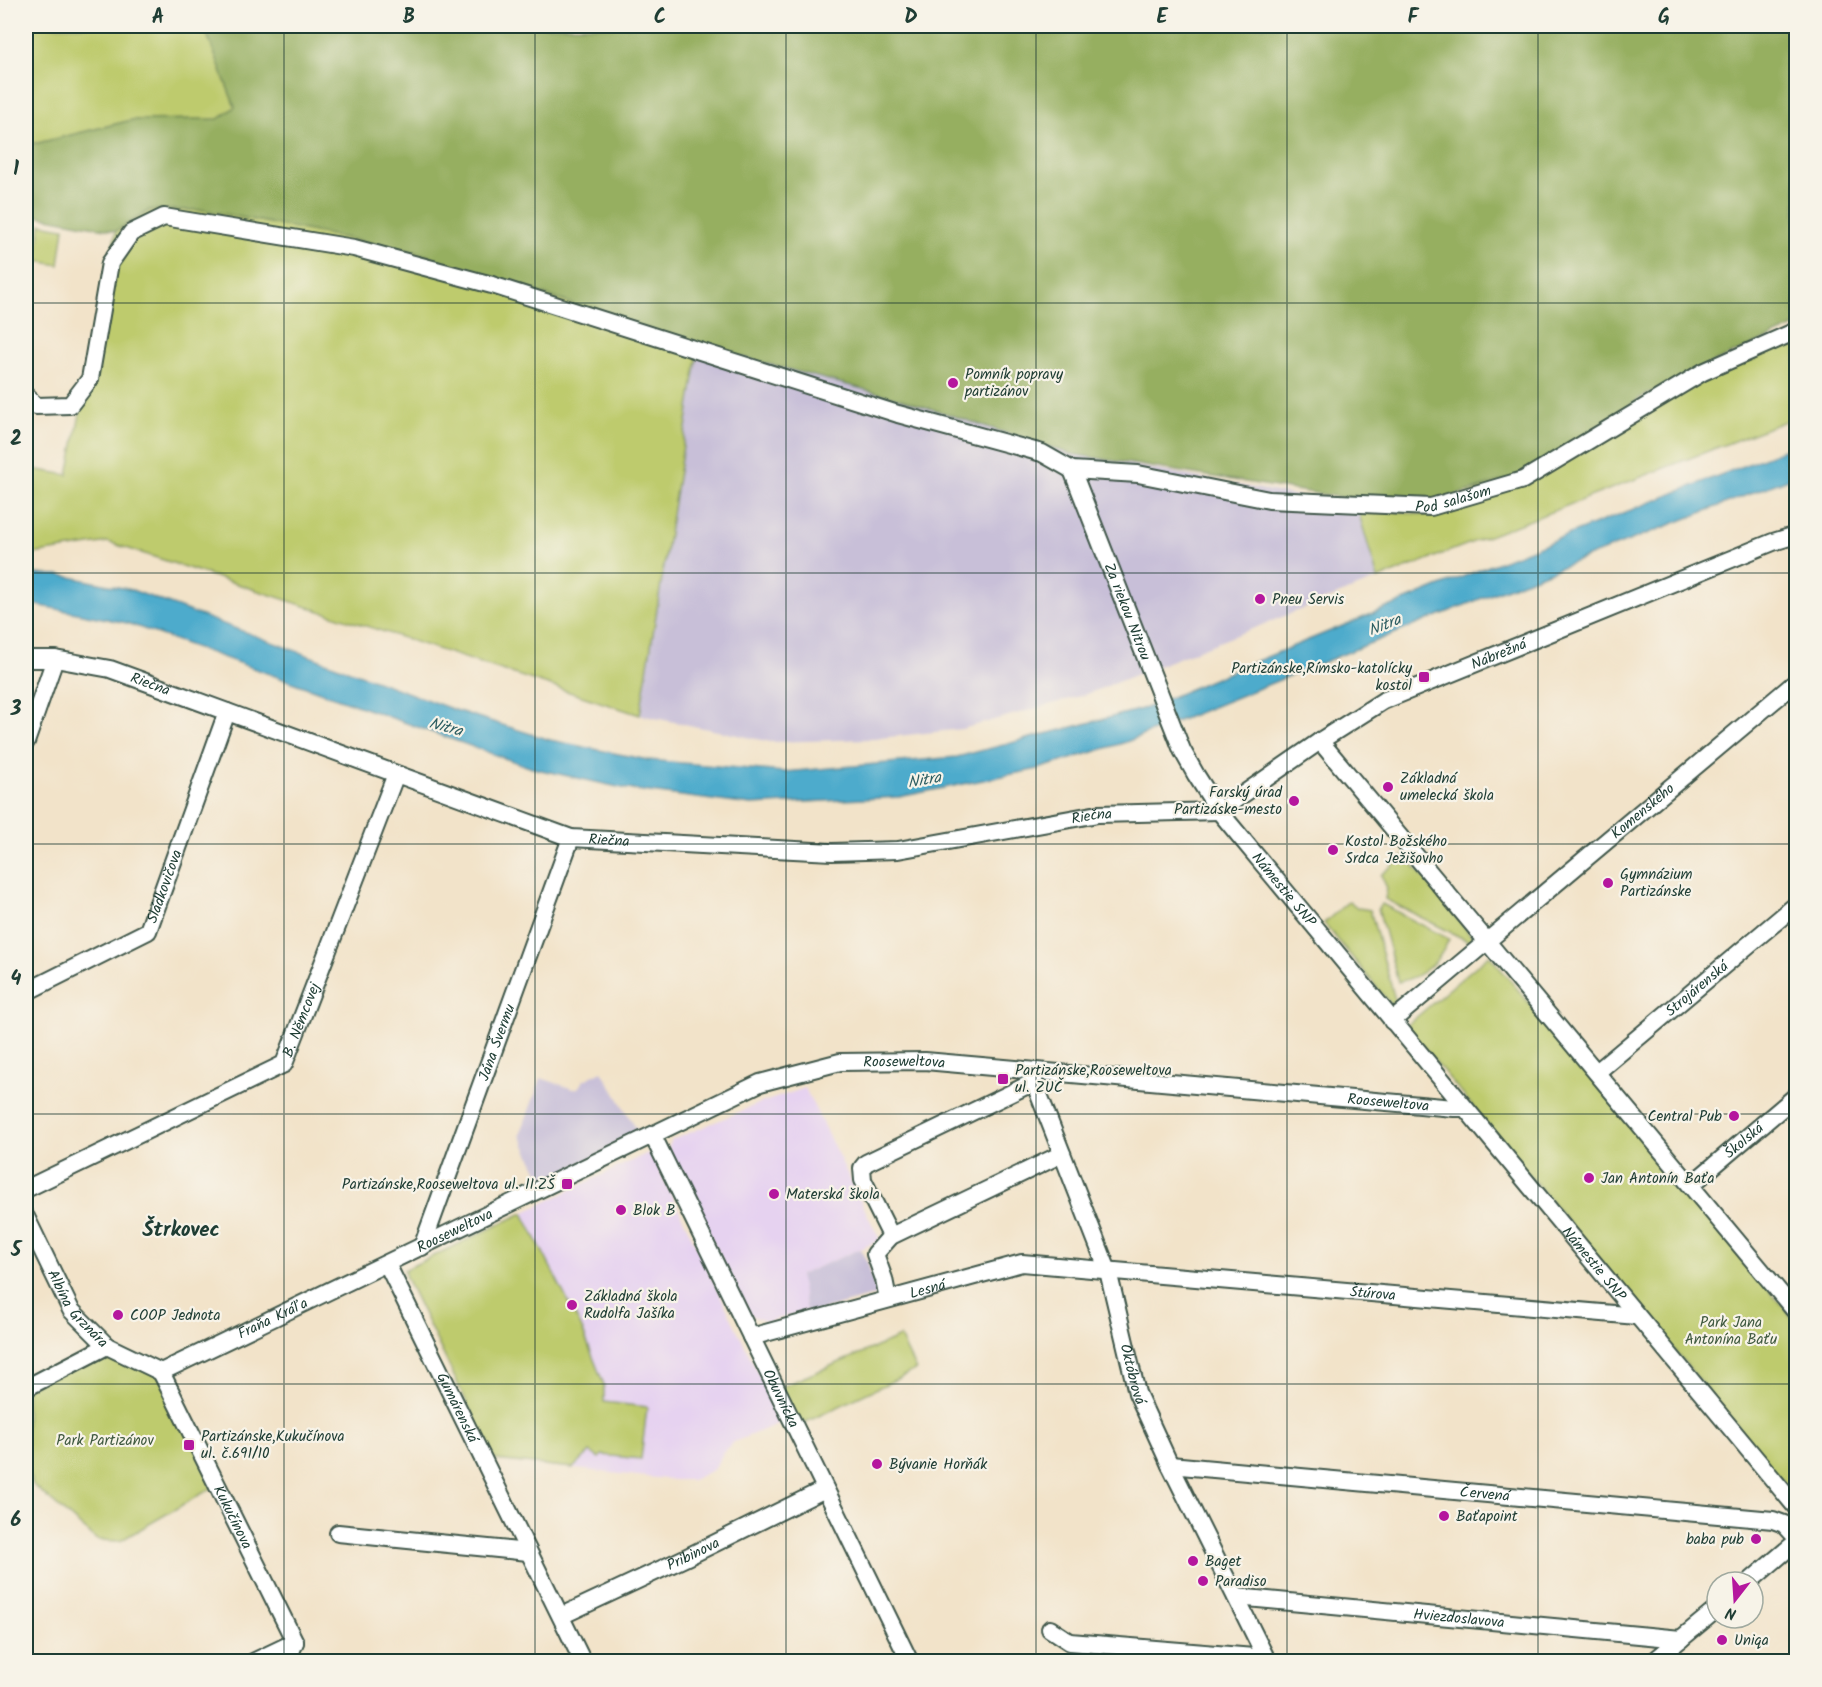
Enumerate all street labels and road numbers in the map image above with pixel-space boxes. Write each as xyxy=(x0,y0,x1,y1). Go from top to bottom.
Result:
street label: Pod salašom xyxy=(1415,479,1494,520)
street label: Za riekou Nitrou xyxy=(1097,559,1157,664)
street label: Nábrežná xyxy=(1467,632,1532,677)
street label: Riečna xyxy=(127,666,173,703)
street label: Komenského xyxy=(1606,777,1681,846)
street label: Riečna xyxy=(1070,803,1112,832)
street label: Riečna xyxy=(588,828,630,854)
street label: Sládkovičova xyxy=(141,846,189,927)
street label: Námestie SNP xyxy=(1245,847,1322,933)
street label: Strojárenská xyxy=(1660,954,1736,1023)
street label: B. Němcovej xyxy=(277,978,328,1061)
street label: Jána Švermu xyxy=(473,1001,523,1084)
street label: Rooseweltova xyxy=(863,1050,946,1076)
street label: Rooseweltova xyxy=(1346,1088,1430,1119)
street label: Školská xyxy=(1719,1116,1771,1165)
street label: Rooseweltova xyxy=(413,1203,497,1260)
street label: Námestie SNP xyxy=(1555,1222,1632,1307)
street label: Albína Grznára xyxy=(40,1266,114,1354)
street label: Lesná xyxy=(907,1273,950,1306)
street label: Štúrova xyxy=(1349,1280,1397,1308)
street label: Fraňa Kráľa xyxy=(234,1292,312,1346)
street label: Októbrová xyxy=(1113,1341,1153,1411)
street label: Obuvnícka xyxy=(756,1365,805,1432)
street label: Gumárenská xyxy=(429,1369,485,1449)
street label: Červená xyxy=(1458,1480,1513,1509)
street label: Kukučínova xyxy=(206,1481,258,1554)
street label: Pribinova xyxy=(663,1532,724,1578)
street label: Hviezdoslavova xyxy=(1412,1603,1505,1635)

